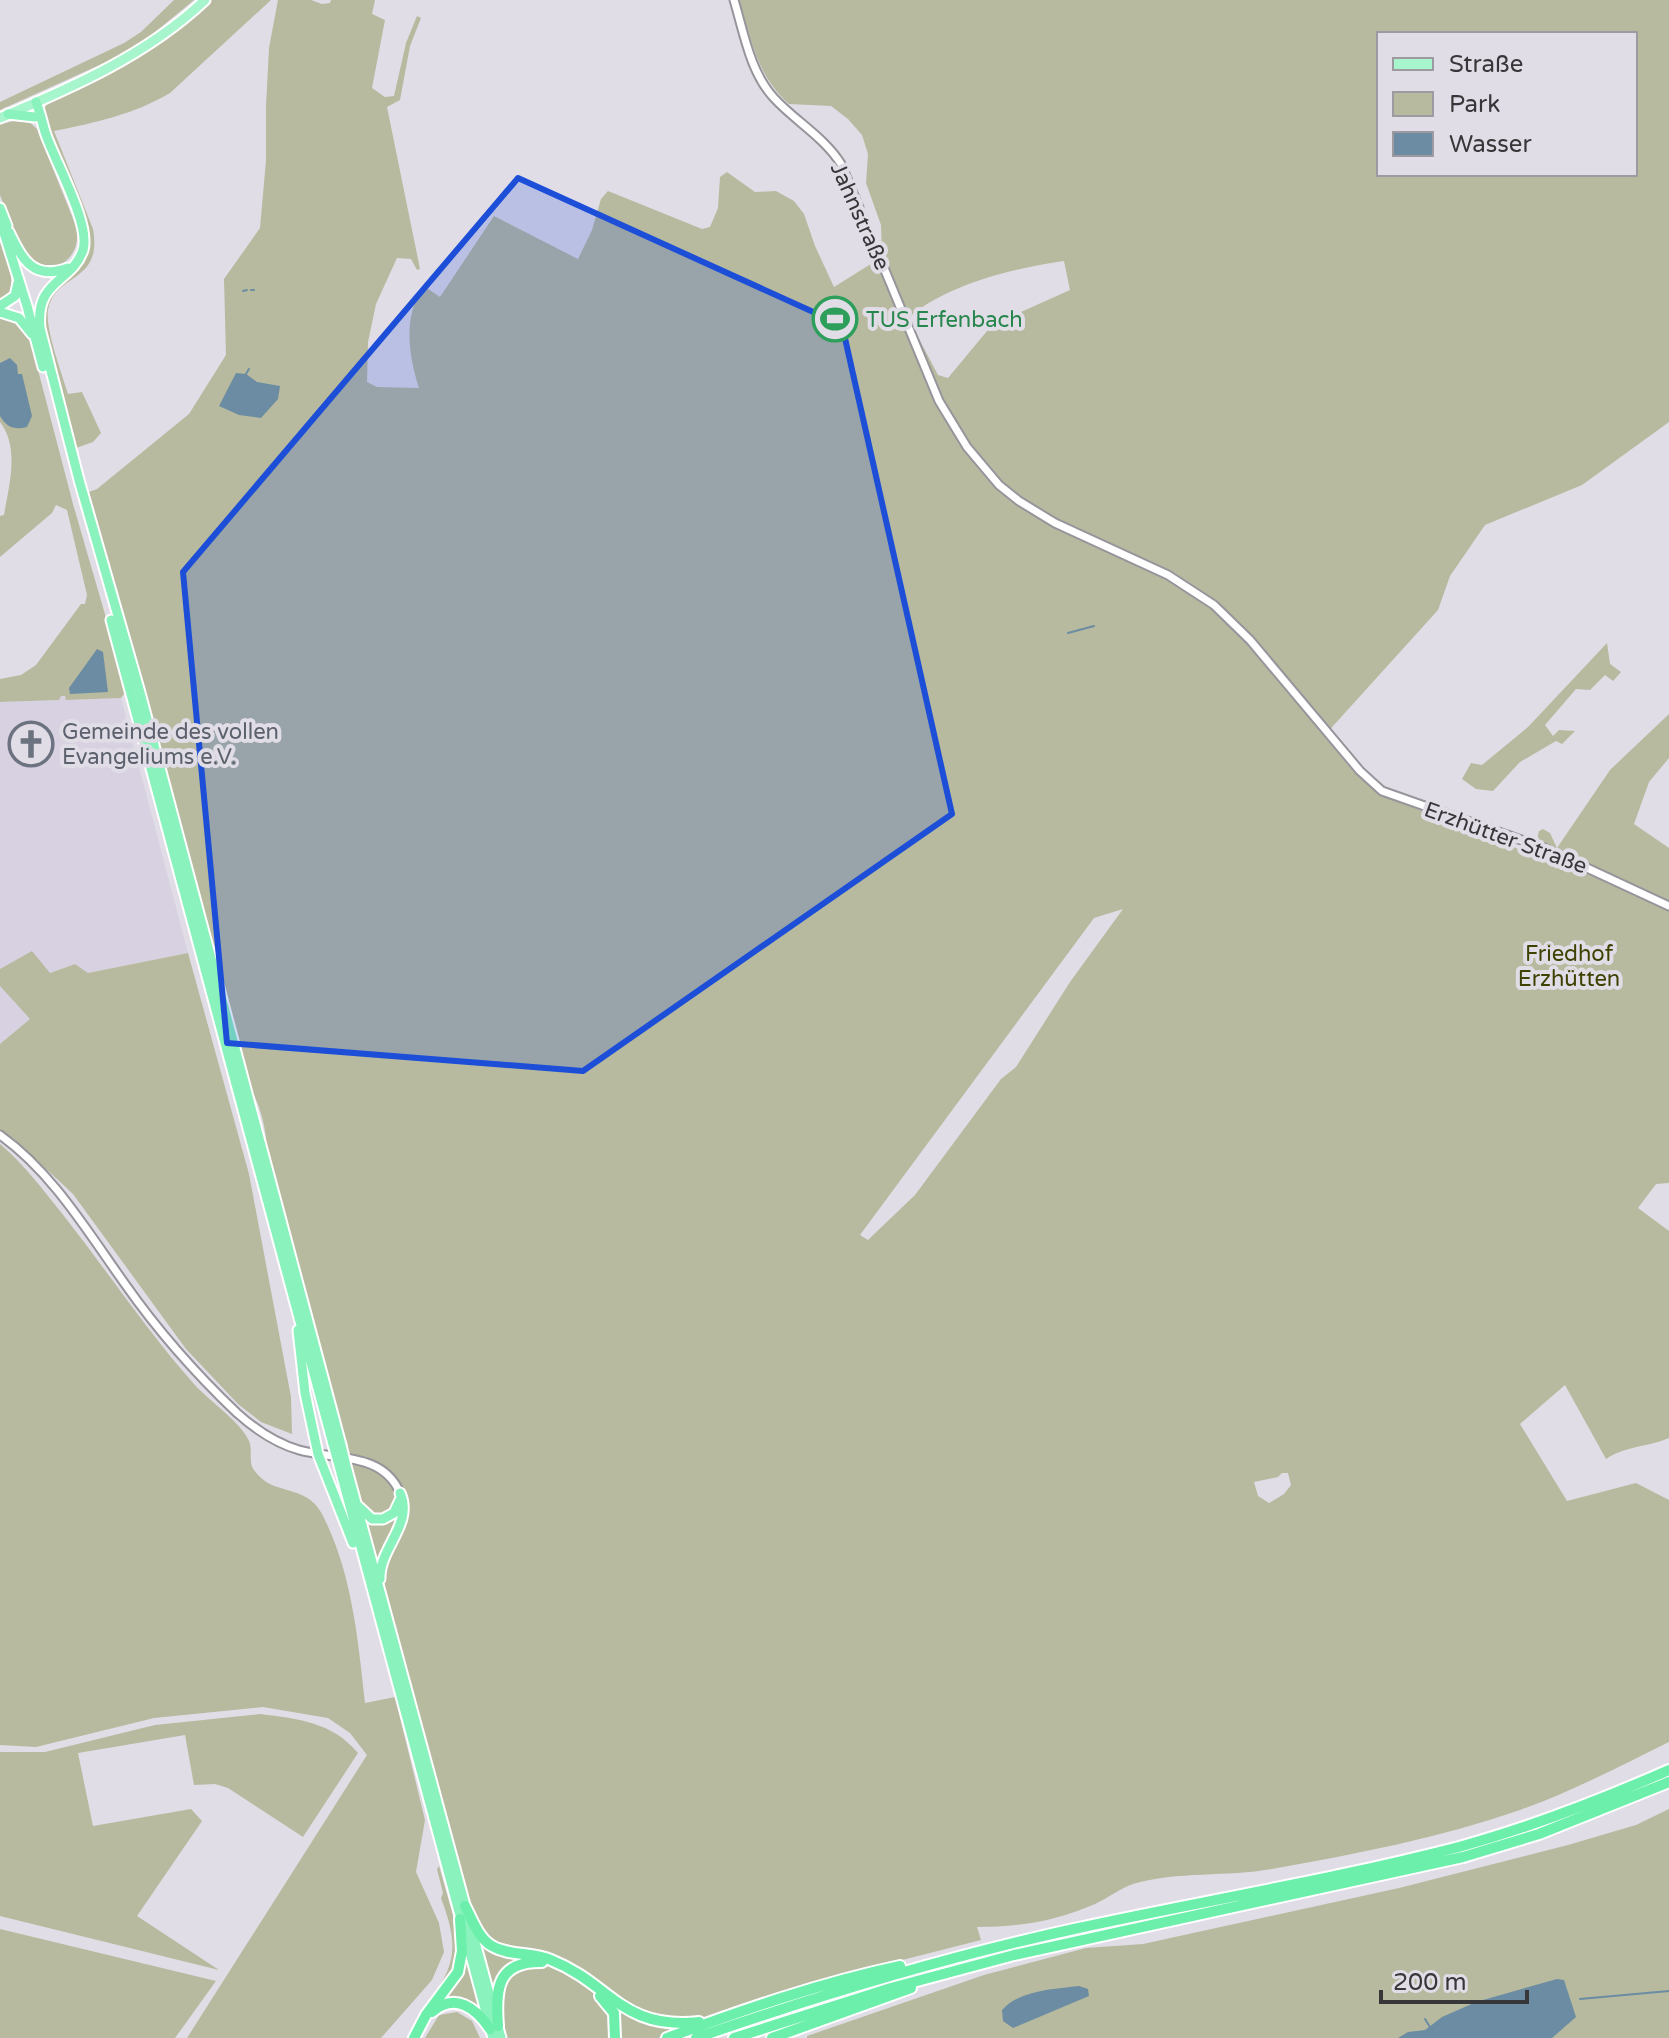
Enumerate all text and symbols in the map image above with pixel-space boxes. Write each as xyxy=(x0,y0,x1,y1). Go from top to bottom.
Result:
legend xyxy=(1377,32,1637,176)
text: Straße xyxy=(1449,50,1523,79)
text: Park xyxy=(1449,90,1500,119)
text: Wasser xyxy=(1449,130,1532,159)
street label: Jahnstraße xyxy=(825,159,895,274)
sports icon: TUS Erfenbach xyxy=(811,295,859,343)
place label: TUS Erfenbach xyxy=(866,307,1023,333)
place label: Gemeinde des vollen Evangeliums e.V. xyxy=(62,719,279,770)
church icon: Gemeinde des vollen Evangeliums e.V. xyxy=(7,720,55,768)
street label: Erzhütter Straße xyxy=(1421,796,1591,879)
park label: Friedhof Erzhütten xyxy=(1518,941,1620,992)
scale bar xyxy=(1381,1954,1527,2004)
text: 200 m xyxy=(1393,1968,1467,1997)

